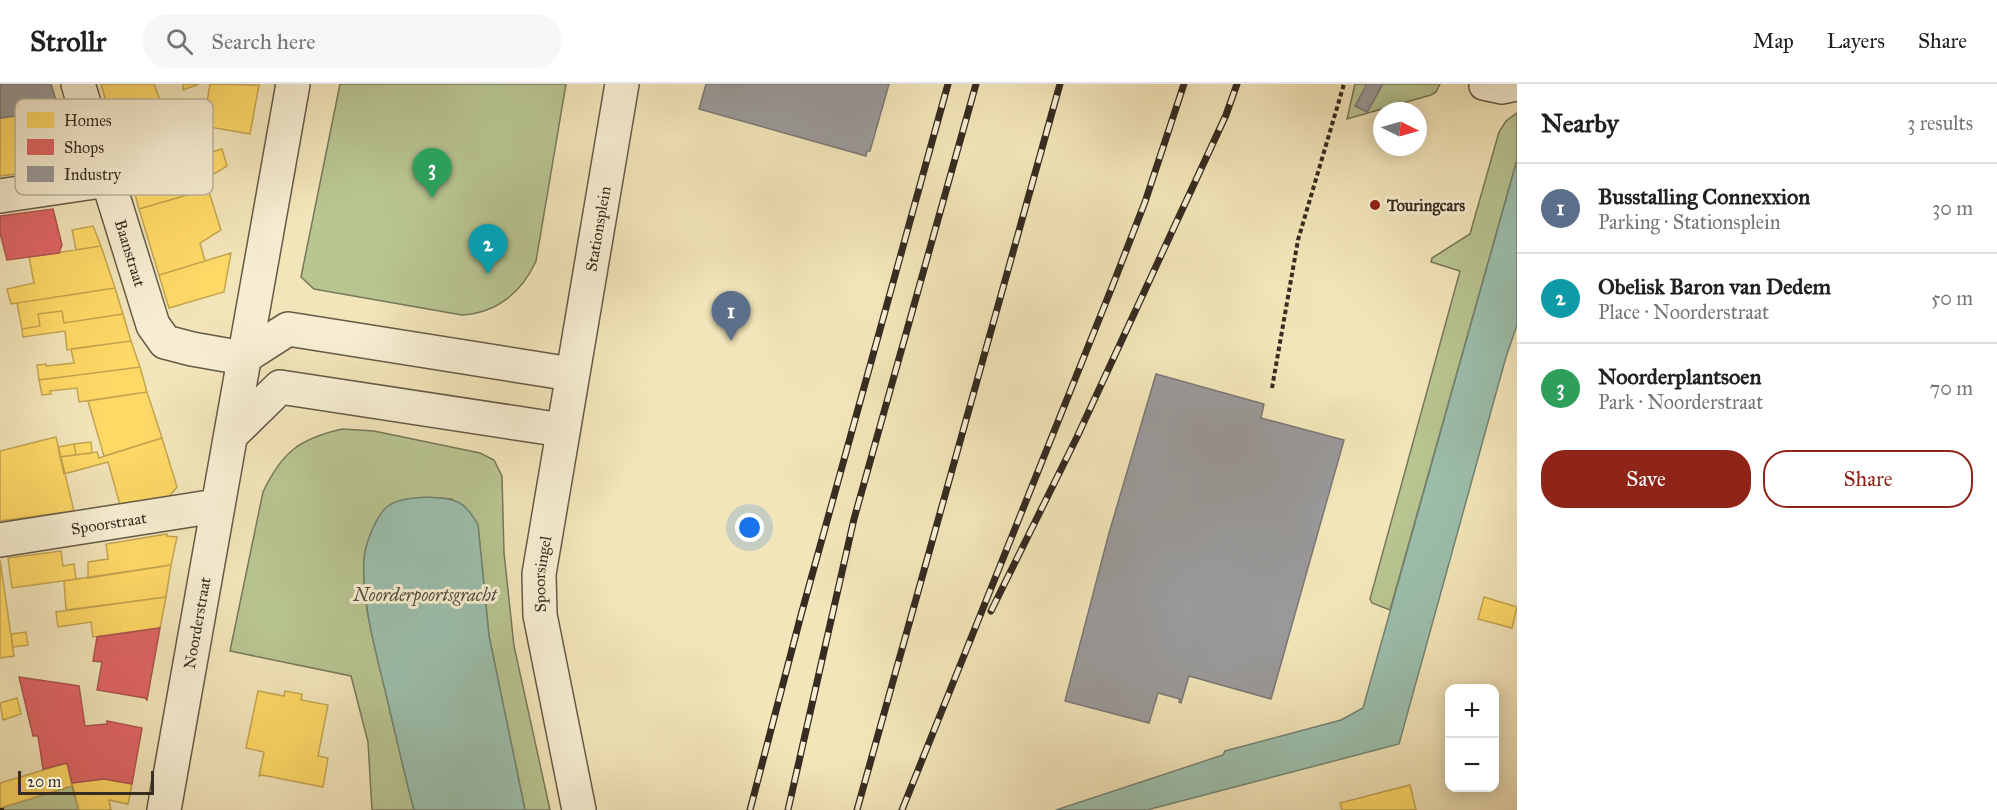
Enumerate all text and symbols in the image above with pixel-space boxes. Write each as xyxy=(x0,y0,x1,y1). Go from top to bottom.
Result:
search box xyxy=(142,14,562,68)
text: Strollr xyxy=(30,24,106,59)
icon: search xyxy=(163,25,196,58)
text: Search here xyxy=(211,28,315,55)
text: Map xyxy=(1753,28,1794,54)
text: Layers xyxy=(1827,28,1885,54)
text: Share xyxy=(1918,28,1967,54)
legend xyxy=(15,99,213,195)
north arrow xyxy=(1373,102,1427,156)
text: Nearby xyxy=(1541,107,1619,139)
text: Homes xyxy=(64,111,112,130)
text: 3 results xyxy=(1907,111,1973,135)
text: Shops xyxy=(64,138,104,157)
pin: 3 xyxy=(412,148,452,198)
text: Industry xyxy=(64,165,122,184)
text: Busstalling Connexxion xyxy=(1598,183,1810,210)
street label: Stationsplein xyxy=(581,184,614,273)
place label: Touringcars xyxy=(1386,196,1465,216)
text: 1 xyxy=(1557,196,1564,220)
text: 30 m xyxy=(1932,196,1973,220)
marker: Touringcars xyxy=(1368,198,1382,212)
text: Parking · Stationsplein xyxy=(1598,210,1781,234)
street label: Baanstraat xyxy=(111,217,150,289)
pin: 2 xyxy=(468,224,508,274)
text: Obelisk Baron van Dedem xyxy=(1598,273,1831,300)
text: 2 xyxy=(1556,286,1565,310)
text: 50 m xyxy=(1931,286,1973,310)
pin: 1 xyxy=(712,292,750,341)
text: Place · Noorderstraat xyxy=(1598,300,1769,324)
text: Noorderplantsoen xyxy=(1598,363,1761,390)
text: 3 xyxy=(1557,376,1565,400)
text: 70 m xyxy=(1930,376,1973,400)
text: Park · Noorderstraat xyxy=(1598,390,1763,414)
button: Save xyxy=(1541,450,1751,508)
button: Share xyxy=(1763,450,1973,508)
street label: Spoorstraat xyxy=(70,508,148,538)
your location xyxy=(735,513,764,542)
street label: Spoorsingel xyxy=(529,534,555,613)
street label: Noorderstraat xyxy=(179,575,214,670)
water label: Noorderpoortsgracht xyxy=(352,584,498,607)
map controls xyxy=(1445,684,1499,792)
button: + xyxy=(1445,684,1499,738)
button: − xyxy=(1445,738,1499,792)
scale bar xyxy=(18,768,154,796)
text: 20 m xyxy=(27,772,61,791)

